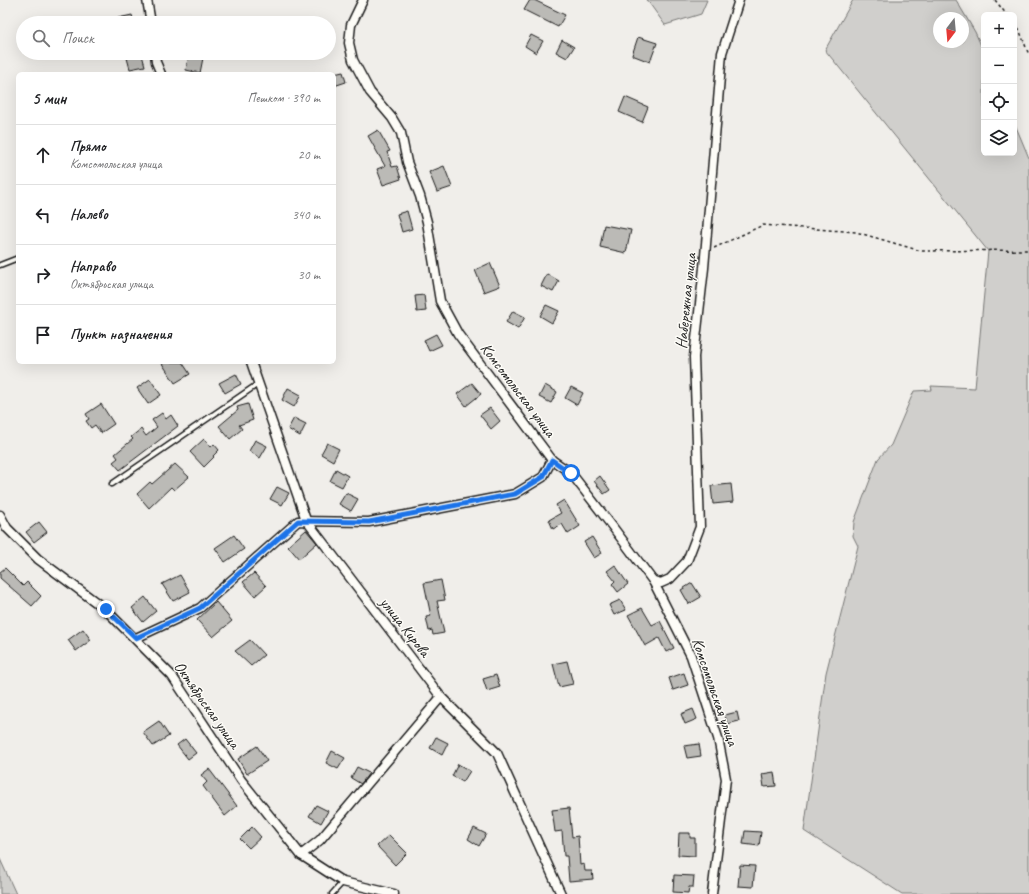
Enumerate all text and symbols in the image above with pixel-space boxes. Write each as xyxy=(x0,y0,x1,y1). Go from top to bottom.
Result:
north arrow xyxy=(933,12,969,48)
map controls xyxy=(981,12,1017,156)
button: + xyxy=(981,12,1017,48)
search box xyxy=(16,16,336,60)
icon: search xyxy=(30,27,52,49)
text: Поиск xyxy=(62,29,94,48)
button: − xyxy=(981,48,1017,84)
button: locate xyxy=(981,84,1017,120)
text: 5 мин xyxy=(32,88,66,109)
text: Пешком · 390 m xyxy=(247,90,320,106)
button: layers xyxy=(981,120,1017,156)
text: Прямо xyxy=(70,137,106,156)
icon: ahead xyxy=(32,144,54,166)
text: 20 m xyxy=(298,147,320,163)
text: Комсомольская улица xyxy=(70,156,162,172)
icon: left xyxy=(32,204,54,226)
text: Налево xyxy=(70,205,108,224)
text: 340 m xyxy=(292,207,320,223)
street label: Набережная улица xyxy=(671,251,701,350)
text: Направо xyxy=(70,257,116,276)
icon: right xyxy=(32,264,54,286)
text: 30 m xyxy=(298,267,320,283)
text: Октябрьская улица xyxy=(70,276,153,292)
icon: arrive xyxy=(32,324,54,346)
text: Пункт назначения xyxy=(70,325,172,344)
street label: Комсомольская улица xyxy=(476,339,561,442)
route start xyxy=(562,464,580,482)
street label: улица Кирова xyxy=(375,592,436,662)
route end xyxy=(97,600,115,618)
street label: Комсомольская улица xyxy=(687,635,743,750)
street label: Октябрьская улица xyxy=(169,657,245,754)

